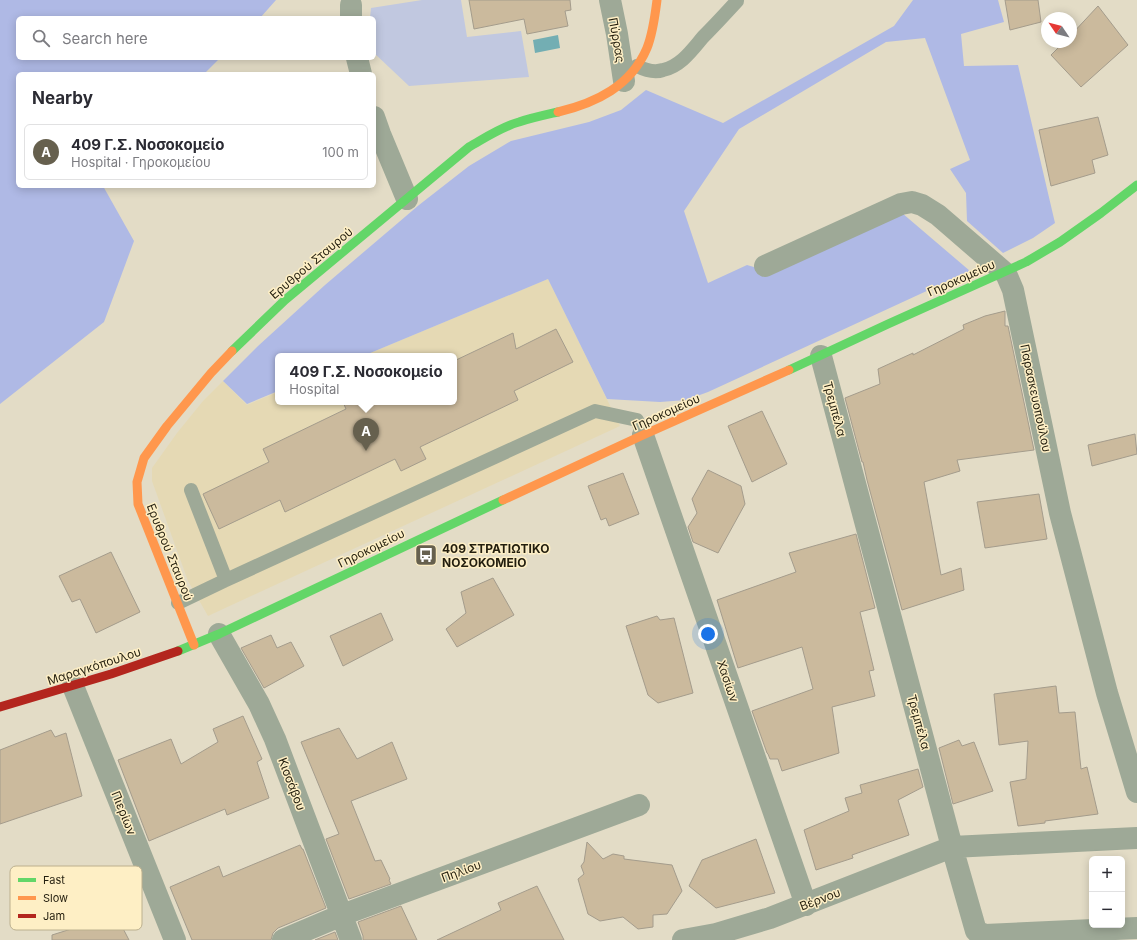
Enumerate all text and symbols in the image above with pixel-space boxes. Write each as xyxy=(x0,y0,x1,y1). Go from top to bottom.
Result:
north arrow xyxy=(1041,12,1077,48)
search box xyxy=(16,16,376,60)
street label: Πύρρας xyxy=(606,16,628,64)
icon: search xyxy=(30,27,52,49)
text: Search here xyxy=(62,29,148,48)
text: Nearby xyxy=(32,88,93,108)
text: 409 Γ.Σ. Νοσοκομείο xyxy=(71,135,224,154)
text: A xyxy=(41,144,51,160)
text: 100 m xyxy=(322,144,359,160)
text: Hospital · Γηροκομείου xyxy=(71,154,211,170)
street label: Ερυθρού Σταυρού xyxy=(266,224,356,302)
street label: Γηροκομείου xyxy=(925,256,997,300)
street label: Παρασκευοπούλου xyxy=(1017,343,1055,453)
popup xyxy=(275,353,457,405)
text: 409 Γ.Σ. Νοσοκομείο xyxy=(289,362,443,381)
street label: Τρεμπέλα xyxy=(820,380,850,438)
text: Hospital xyxy=(289,381,340,397)
street label: Γηροκομείου xyxy=(630,390,702,434)
pin: A xyxy=(353,418,379,451)
street label: Ερυθρού Σταυρού xyxy=(144,501,196,603)
street label: Γηροκομείου xyxy=(335,525,407,571)
place label: 409 ΣΤΡΑΤΙΩΤΙΚΟ ΝΟΣΟΚΟΜΕΙΟ xyxy=(442,541,549,570)
bus stop icon: 409 ΣΤΡΑΤΙΩΤΙΚΟ ΝΟΣΟΚΟΜΕΙΟ xyxy=(413,542,439,568)
your location xyxy=(698,624,718,644)
street label: Μαραγκόπουλου xyxy=(45,644,143,688)
street label: Χασίων xyxy=(714,658,742,704)
street label: Τρεμπέλα xyxy=(904,693,934,751)
street label: Κισσάβου xyxy=(275,755,309,813)
street label: Πιερίων xyxy=(108,789,140,837)
map controls xyxy=(1089,856,1125,928)
button: + xyxy=(1089,856,1125,892)
street label: Πηλίου xyxy=(439,857,483,885)
legend xyxy=(10,866,142,930)
text: Fast xyxy=(43,873,65,887)
street label: Βέρνου xyxy=(797,884,843,914)
text: Slow xyxy=(43,891,68,905)
button: − xyxy=(1089,892,1125,928)
text: Jam xyxy=(43,909,65,923)

